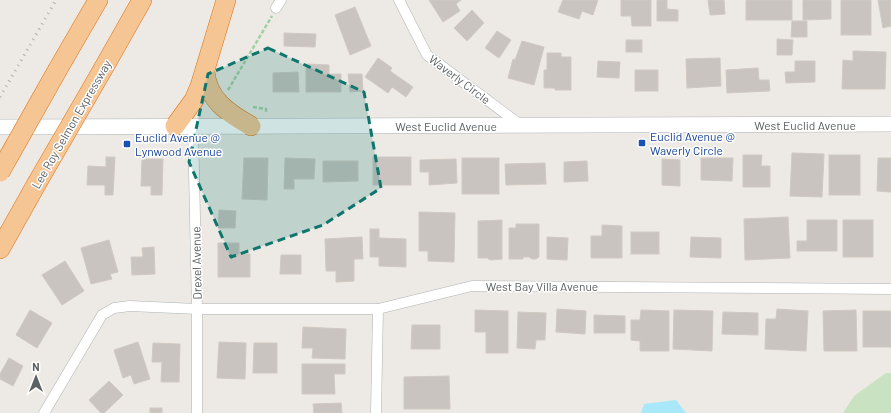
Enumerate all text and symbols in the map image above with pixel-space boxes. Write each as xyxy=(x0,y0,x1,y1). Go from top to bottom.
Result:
street label: Waverly Circle xyxy=(427,51,493,107)
street label: Lee Roy Selmon Expressway xyxy=(28,57,114,191)
street label: West Euclid Avenue xyxy=(754,118,856,132)
street label: West Euclid Avenue xyxy=(395,119,497,133)
place label: Euclid Avenue @ Waverly Circle xyxy=(650,129,735,157)
place label: Euclid Avenue @ Lynwood Avenue xyxy=(135,130,222,158)
marker: Euclid Avenue @ Waverly Circle xyxy=(637,138,647,148)
marker: Euclid Avenue @ Lynwood Avenue xyxy=(122,139,132,149)
street label: Drexel Avenue xyxy=(188,226,204,300)
street label: West Bay Villa Avenue xyxy=(486,279,598,293)
north arrow xyxy=(16,357,56,397)
text: N xyxy=(32,360,40,373)

